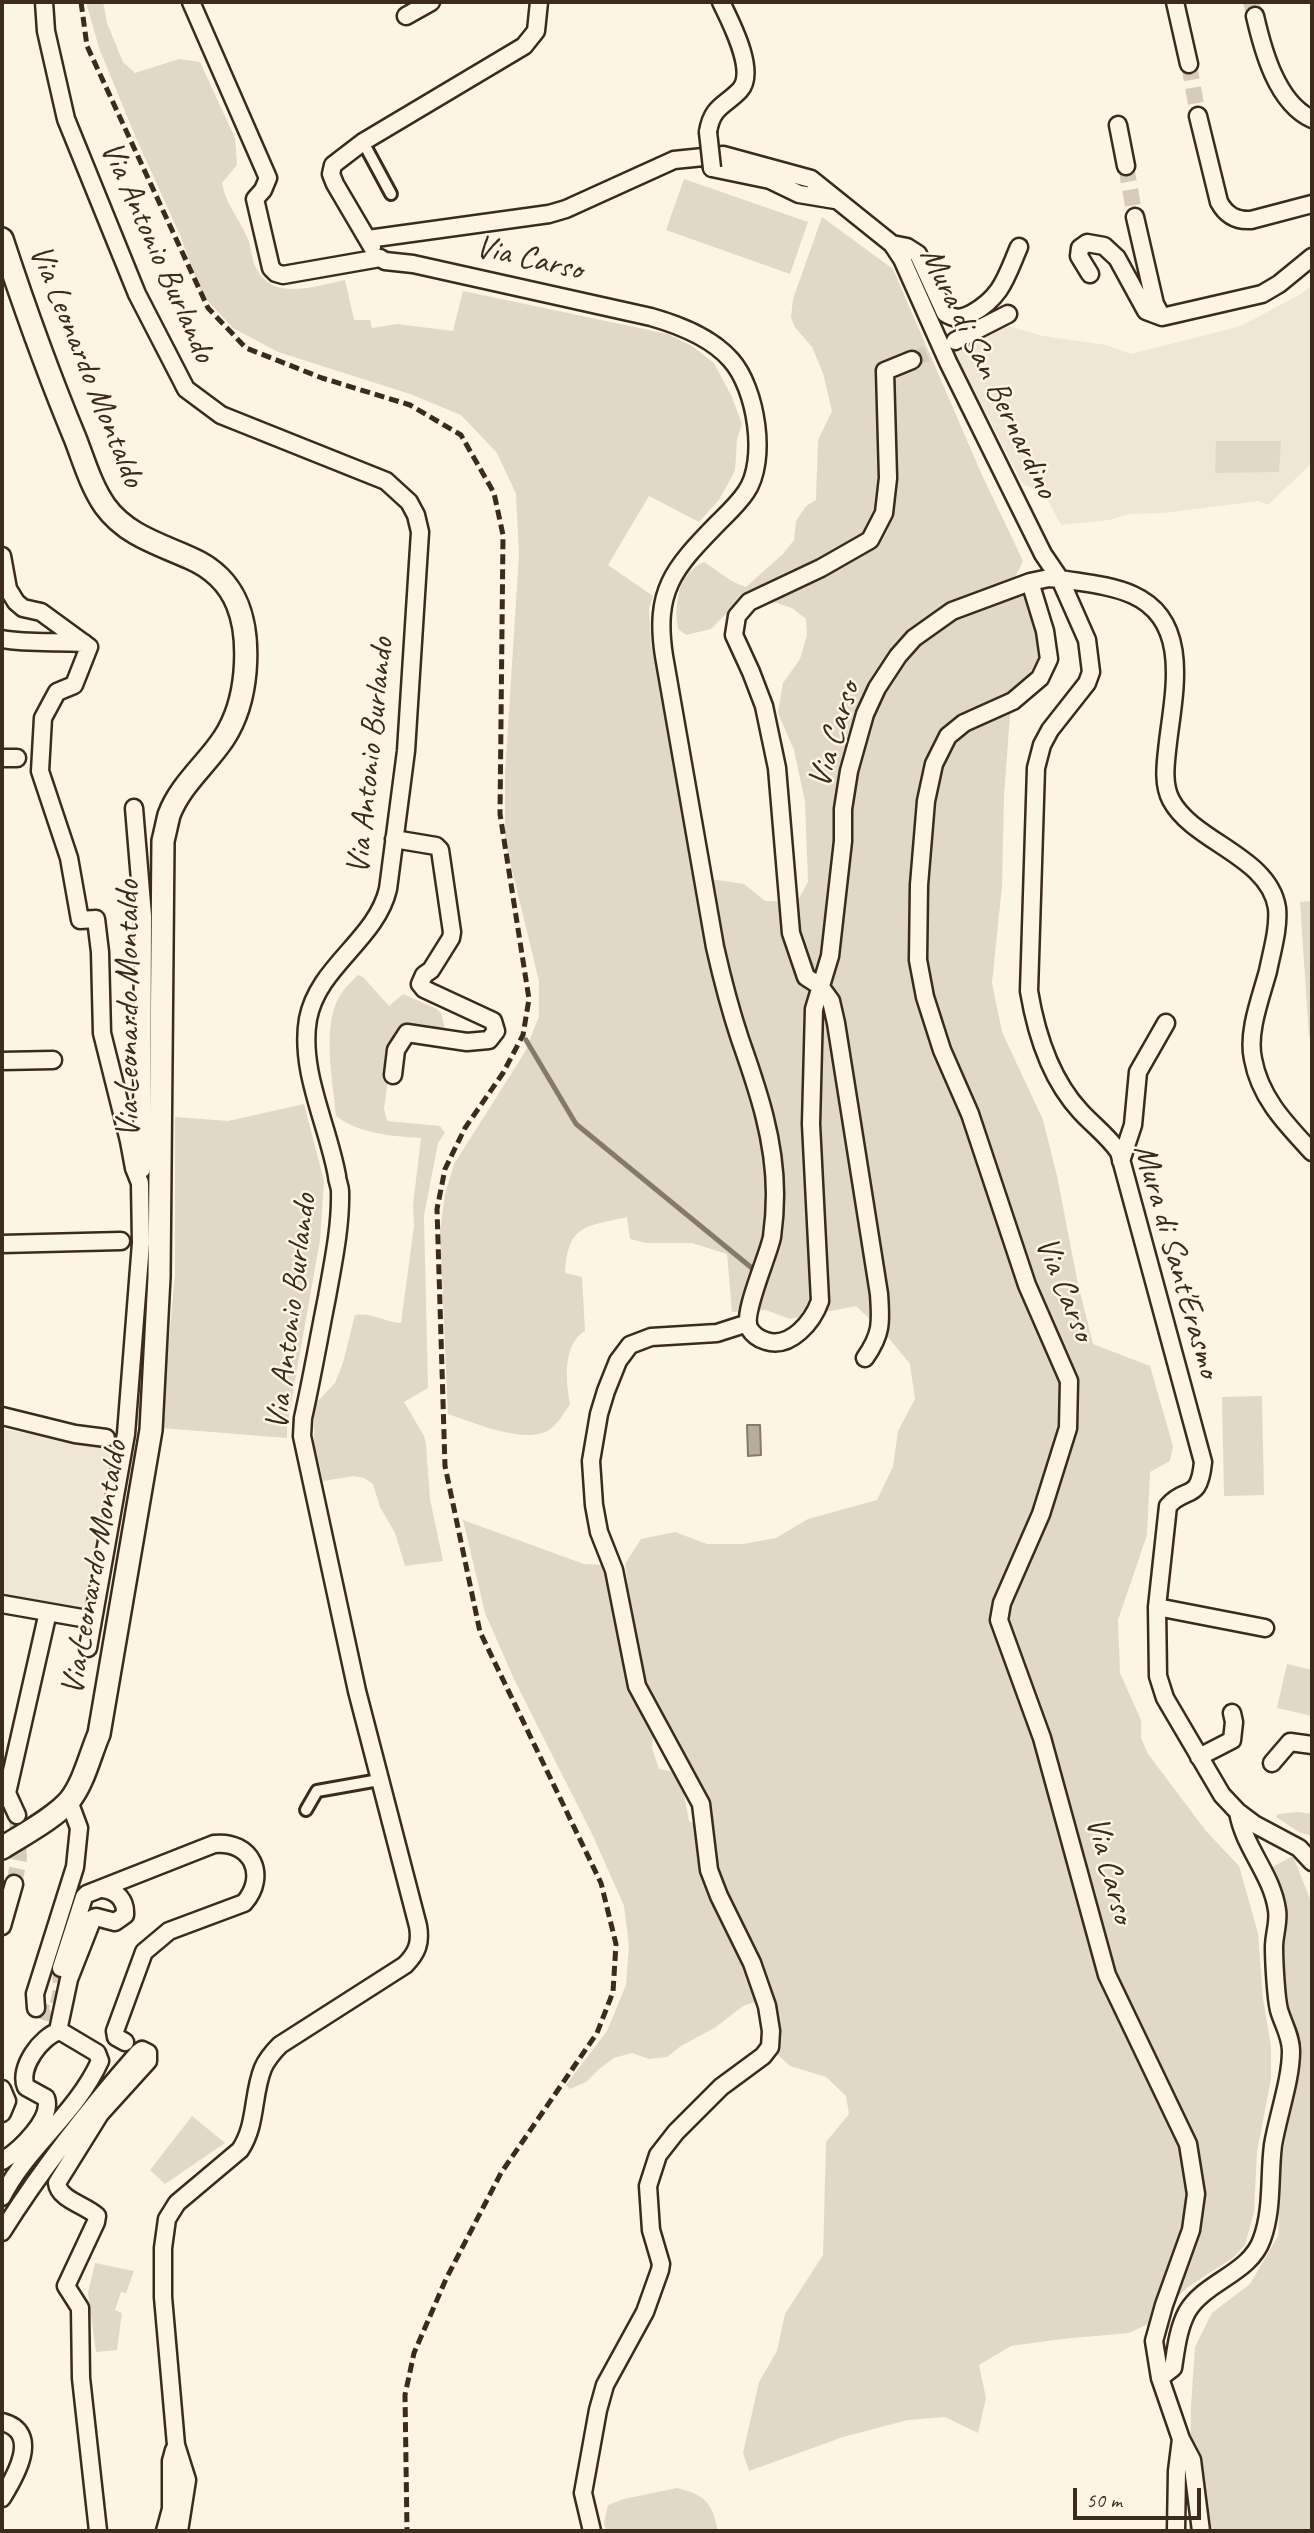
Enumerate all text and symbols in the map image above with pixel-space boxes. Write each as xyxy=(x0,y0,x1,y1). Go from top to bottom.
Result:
street label: Via Antonio Burlando xyxy=(91,136,223,368)
street label: Via Carso xyxy=(472,228,586,290)
street label: Via Leonardo Montaldo xyxy=(19,239,153,493)
street label: Mura di San Bernardino xyxy=(910,241,1066,505)
street label: Via Antonio Burlando xyxy=(339,636,403,876)
street label: Via Carso xyxy=(800,677,870,793)
street label: Via Leonardo Montaldo xyxy=(109,880,149,1138)
street label: Mura di Sant'Erasmo xyxy=(1124,1140,1228,1382)
street label: Via Antonio Burlando xyxy=(258,1192,326,1432)
street label: Via Carso xyxy=(1025,1231,1103,1347)
street label: Via Leonardo Montaldo xyxy=(53,1438,137,1698)
street label: Via Carso xyxy=(1076,1813,1142,1927)
scale bar xyxy=(1076,2474,1204,2518)
text: 50 m xyxy=(1086,2487,1122,2513)

